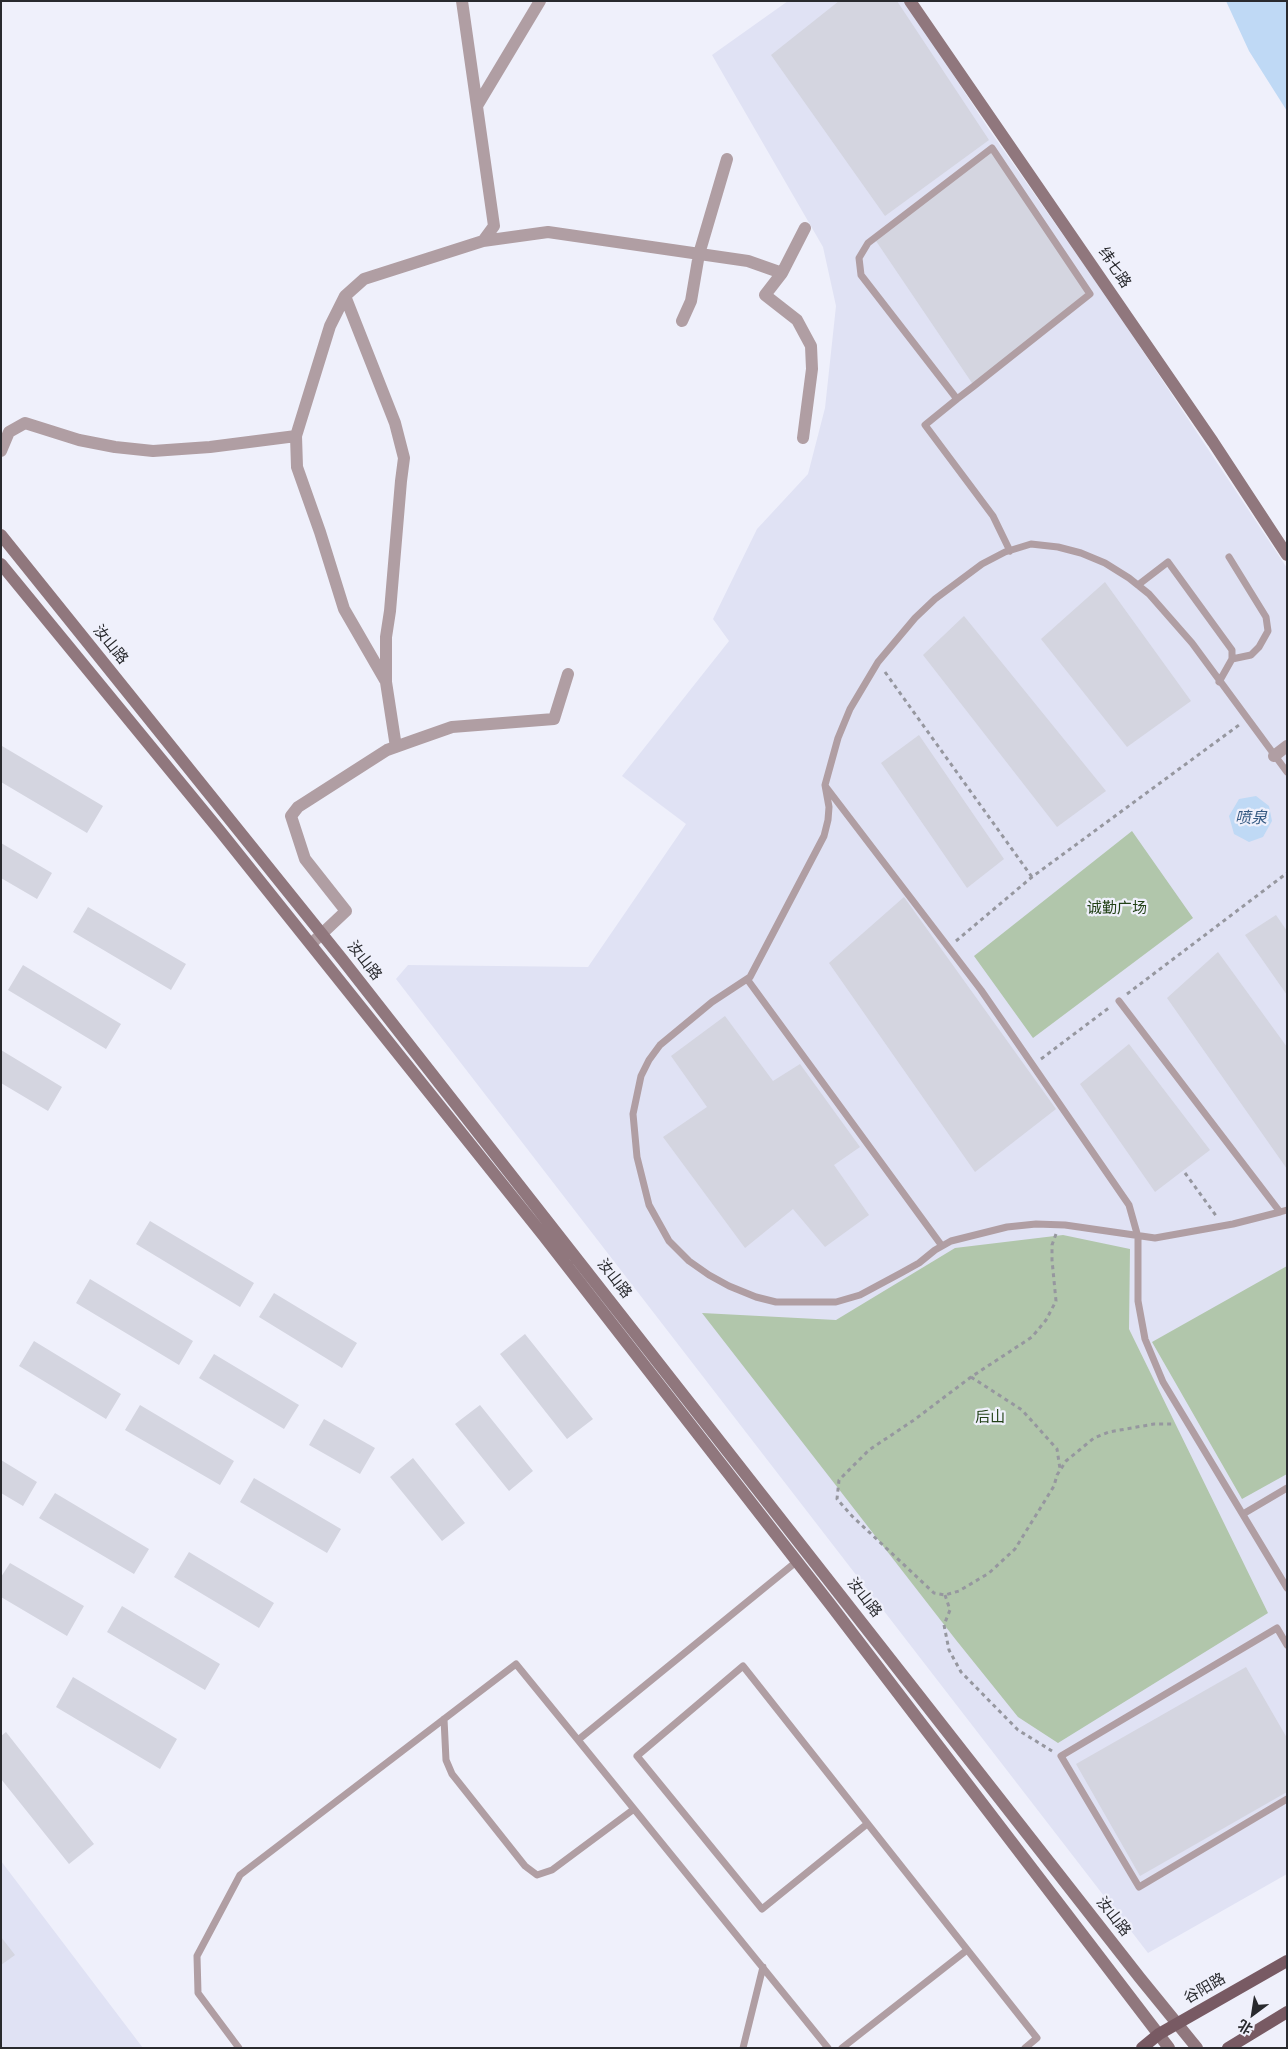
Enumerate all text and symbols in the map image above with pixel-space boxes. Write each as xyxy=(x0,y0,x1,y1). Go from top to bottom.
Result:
street label: 纬七路 xyxy=(1094,244,1134,292)
street label: 汝山路 xyxy=(89,622,131,668)
water label: 喷泉 xyxy=(1235,809,1267,829)
park label: 诚勤广场 xyxy=(1087,900,1147,918)
street label: 汝山路 xyxy=(343,938,385,984)
street label: 汝山路 xyxy=(593,1256,635,1302)
park label: 后山 xyxy=(975,1409,1005,1427)
street label: 汝山路 xyxy=(843,1575,885,1621)
street label: 汝山路 xyxy=(1092,1894,1134,1940)
street label: 谷阳路 xyxy=(1181,1970,1229,2008)
north arrow xyxy=(1228,1989,1278,2039)
text: 北 xyxy=(1235,2016,1256,2038)

